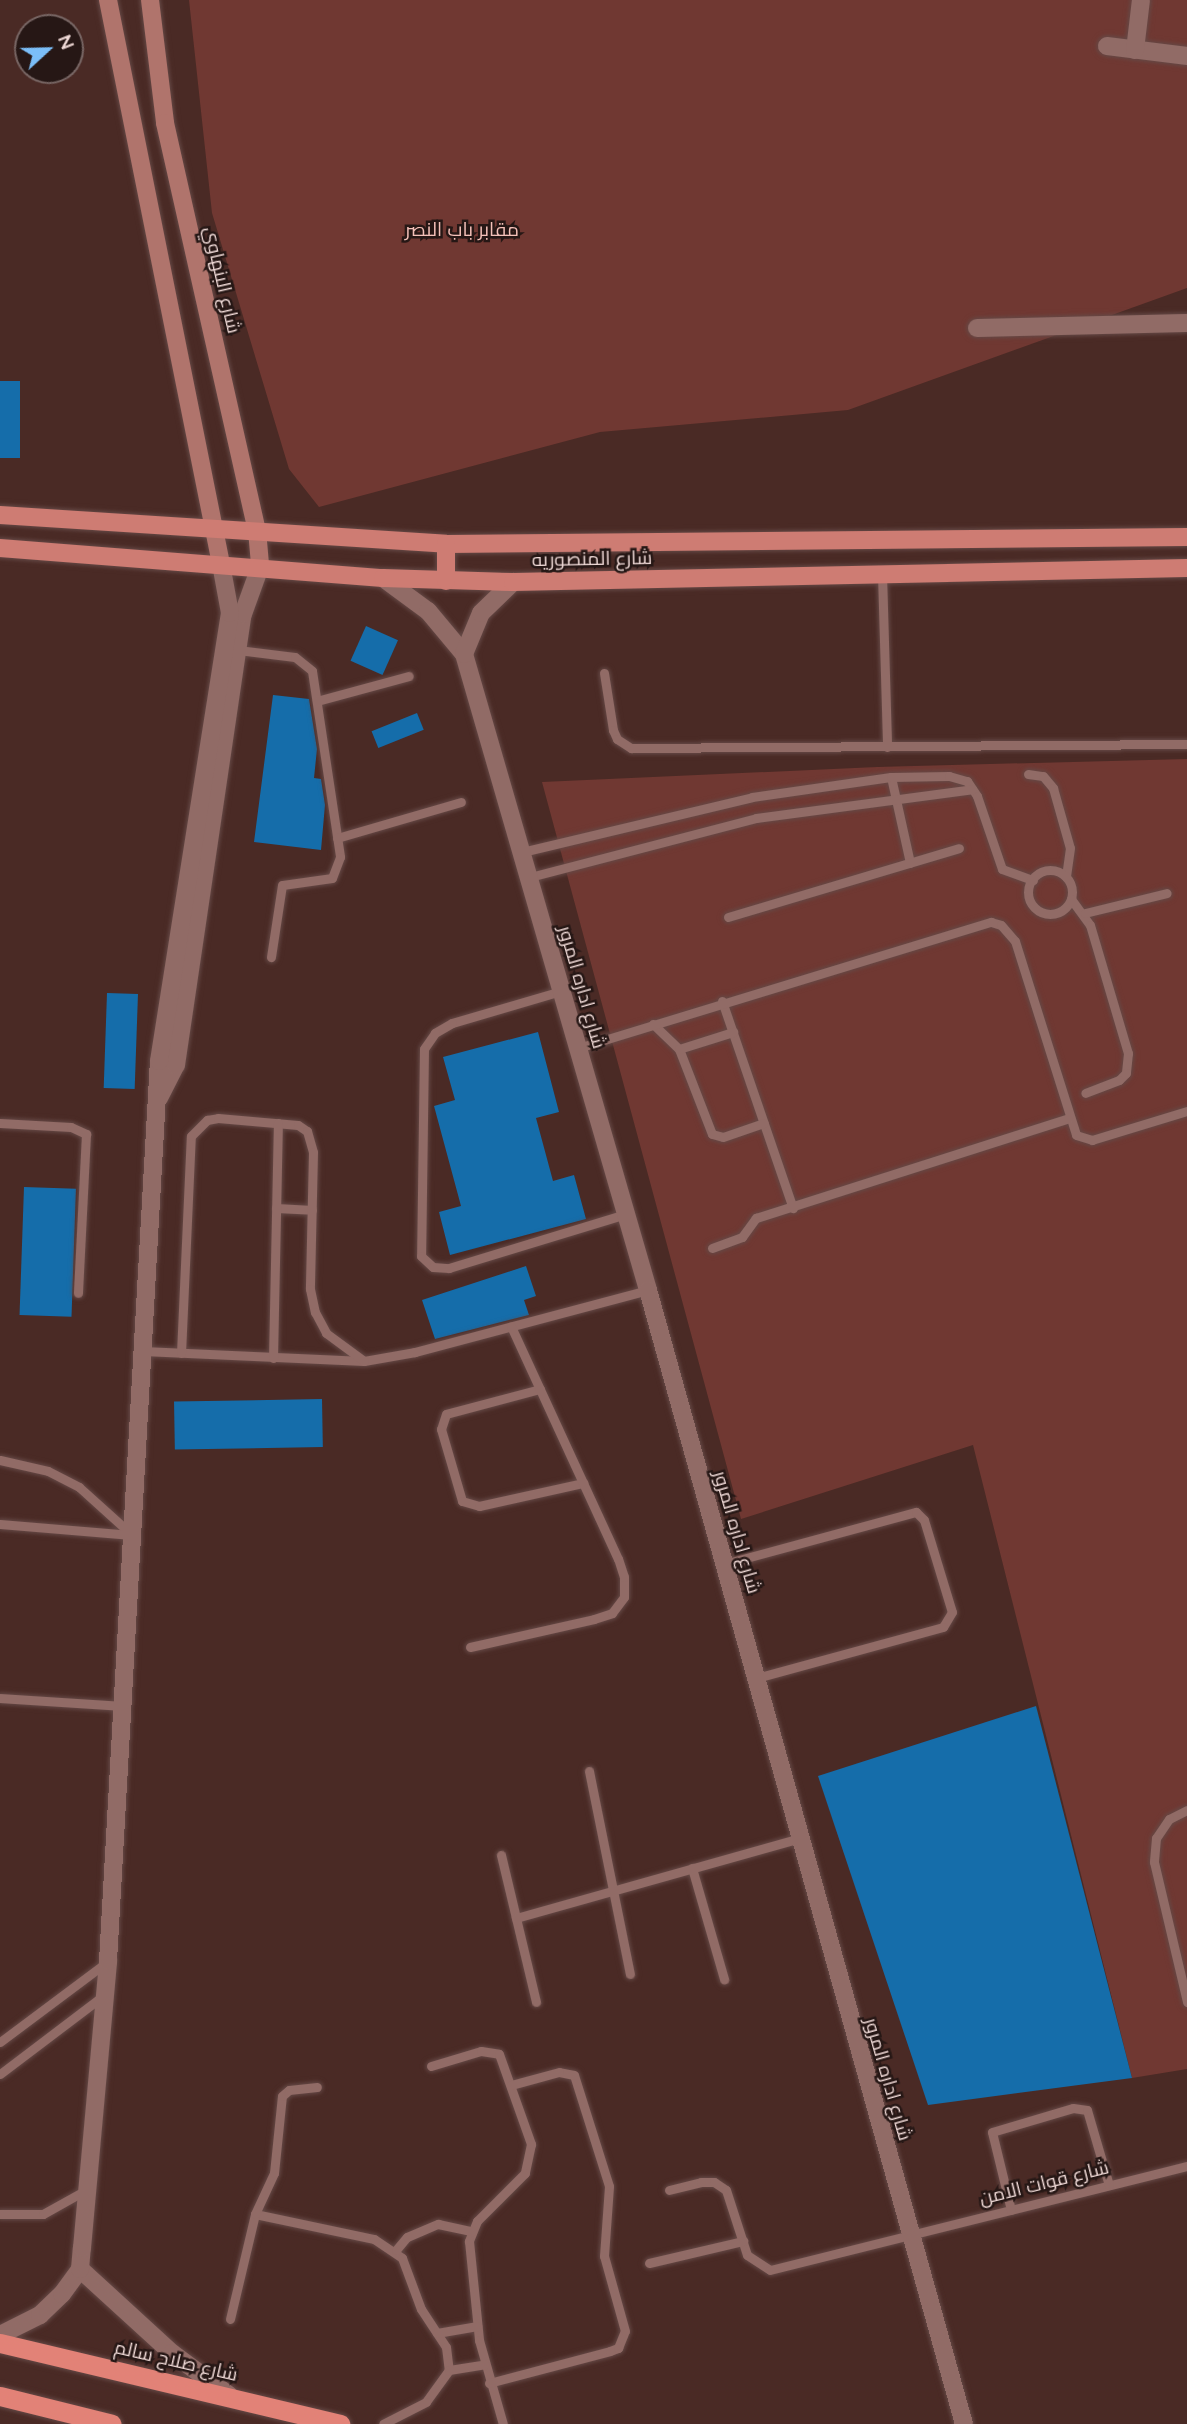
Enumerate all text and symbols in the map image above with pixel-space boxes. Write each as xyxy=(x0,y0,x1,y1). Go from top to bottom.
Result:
north arrow xyxy=(14,14,84,84)
text: N xyxy=(53,31,80,53)
park label: مقابر باب النصر xyxy=(405,219,519,241)
street label: شارع البنهاوي xyxy=(199,224,245,336)
street label: شارع المنصوريه xyxy=(532,547,652,571)
street label: شارع اداره المرور xyxy=(554,923,610,1051)
street label: شارع اداره المرور xyxy=(709,1468,765,1596)
street label: شارع اداره المرور xyxy=(860,2015,916,2143)
street label: شارع قوات الامن xyxy=(977,2156,1111,2210)
street label: شارع صلاح سالم xyxy=(112,2336,240,2386)

